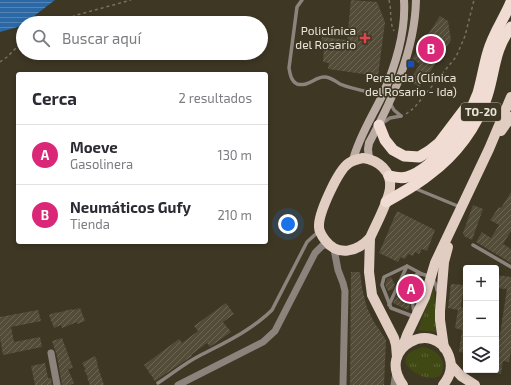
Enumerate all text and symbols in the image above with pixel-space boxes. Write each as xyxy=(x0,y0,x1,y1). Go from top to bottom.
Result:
search box xyxy=(16,16,268,60)
place label: Policlínica del Rosario xyxy=(295,23,356,51)
icon: search xyxy=(30,27,52,49)
text: Buscar aquí xyxy=(62,29,141,47)
marker: Policlínica del Rosario xyxy=(359,32,371,44)
pin: B xyxy=(418,34,444,64)
marker: Peraleda (Clínica del Rosario - Ida) xyxy=(406,59,416,69)
place label: Peraleda (Clínica del Rosario - Ida) xyxy=(365,70,457,98)
text: Cerca xyxy=(32,88,77,108)
text: 2 resultados xyxy=(178,90,252,106)
road number: TO-20 xyxy=(461,103,501,121)
text: Moeve xyxy=(70,138,118,156)
text: A xyxy=(41,147,49,163)
text: 130 m xyxy=(217,147,252,163)
text: Gasolinera xyxy=(70,156,133,172)
text: Neumáticos Gufy xyxy=(70,198,191,216)
text: B xyxy=(41,207,49,223)
text: 210 m xyxy=(217,207,252,223)
your location xyxy=(278,214,298,234)
text: Tienda xyxy=(70,216,110,232)
map controls xyxy=(463,265,499,373)
button: + xyxy=(463,265,499,301)
pin: A xyxy=(398,274,424,304)
button: − xyxy=(463,301,499,337)
button: layers xyxy=(463,337,499,373)

